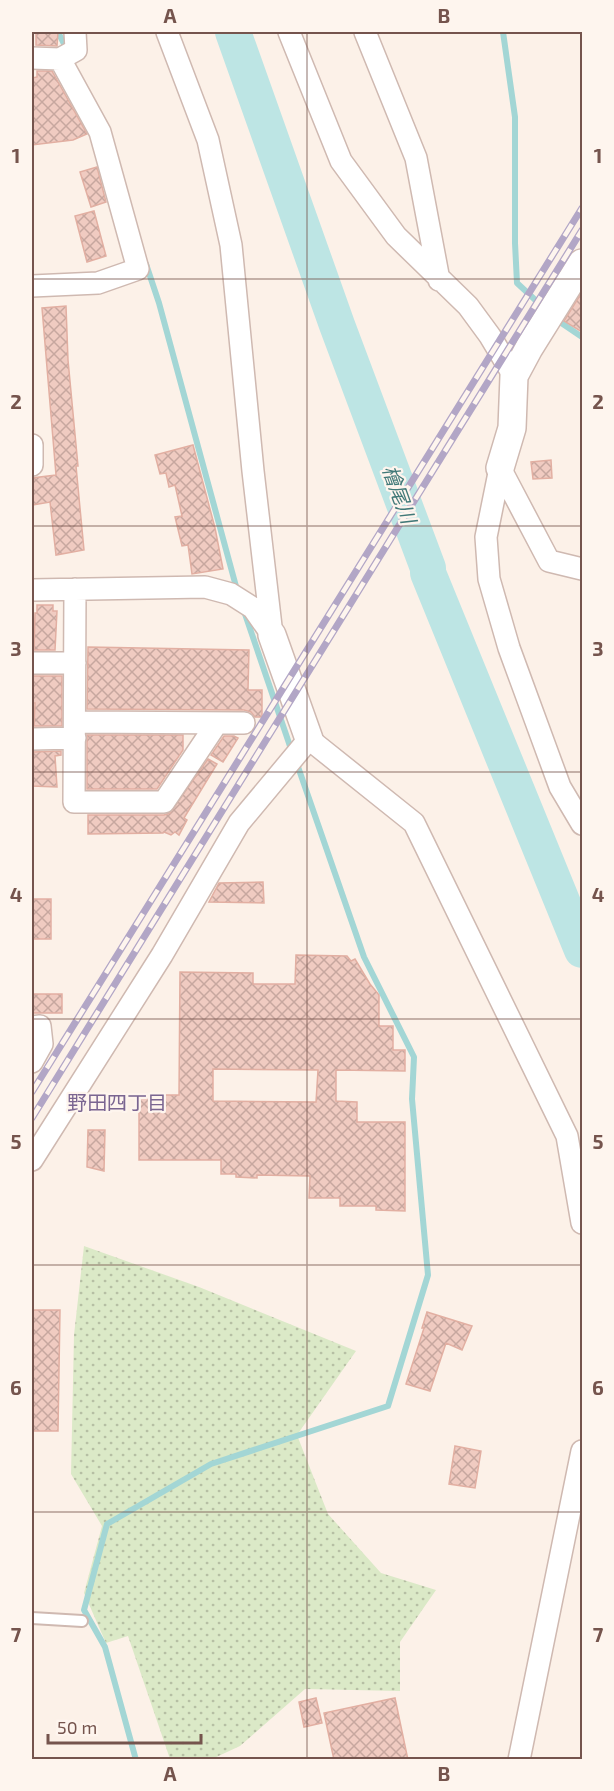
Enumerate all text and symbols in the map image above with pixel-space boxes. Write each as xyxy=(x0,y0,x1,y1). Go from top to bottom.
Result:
text: A xyxy=(163,3,177,27)
text: B xyxy=(438,3,450,27)
text: 1 xyxy=(12,143,20,167)
text: 1 xyxy=(594,143,602,167)
text: 2 xyxy=(10,389,22,413)
text: 2 xyxy=(592,389,604,413)
water label: 檜尾川 xyxy=(378,462,422,528)
text: 3 xyxy=(10,636,22,660)
text: 3 xyxy=(592,636,604,660)
text: 4 xyxy=(10,882,23,906)
text: 4 xyxy=(592,882,605,906)
district label: 野田四丁目 xyxy=(67,1090,167,1114)
text: 5 xyxy=(10,1129,22,1153)
text: 5 xyxy=(592,1129,604,1153)
text: 6 xyxy=(10,1375,22,1399)
text: 6 xyxy=(592,1375,604,1399)
text: 7 xyxy=(11,1622,22,1646)
text: 7 xyxy=(593,1622,604,1646)
scale bar xyxy=(48,1707,201,1745)
text: 50 m xyxy=(57,1716,97,1738)
text: A xyxy=(163,1761,177,1785)
text: B xyxy=(438,1761,450,1785)

